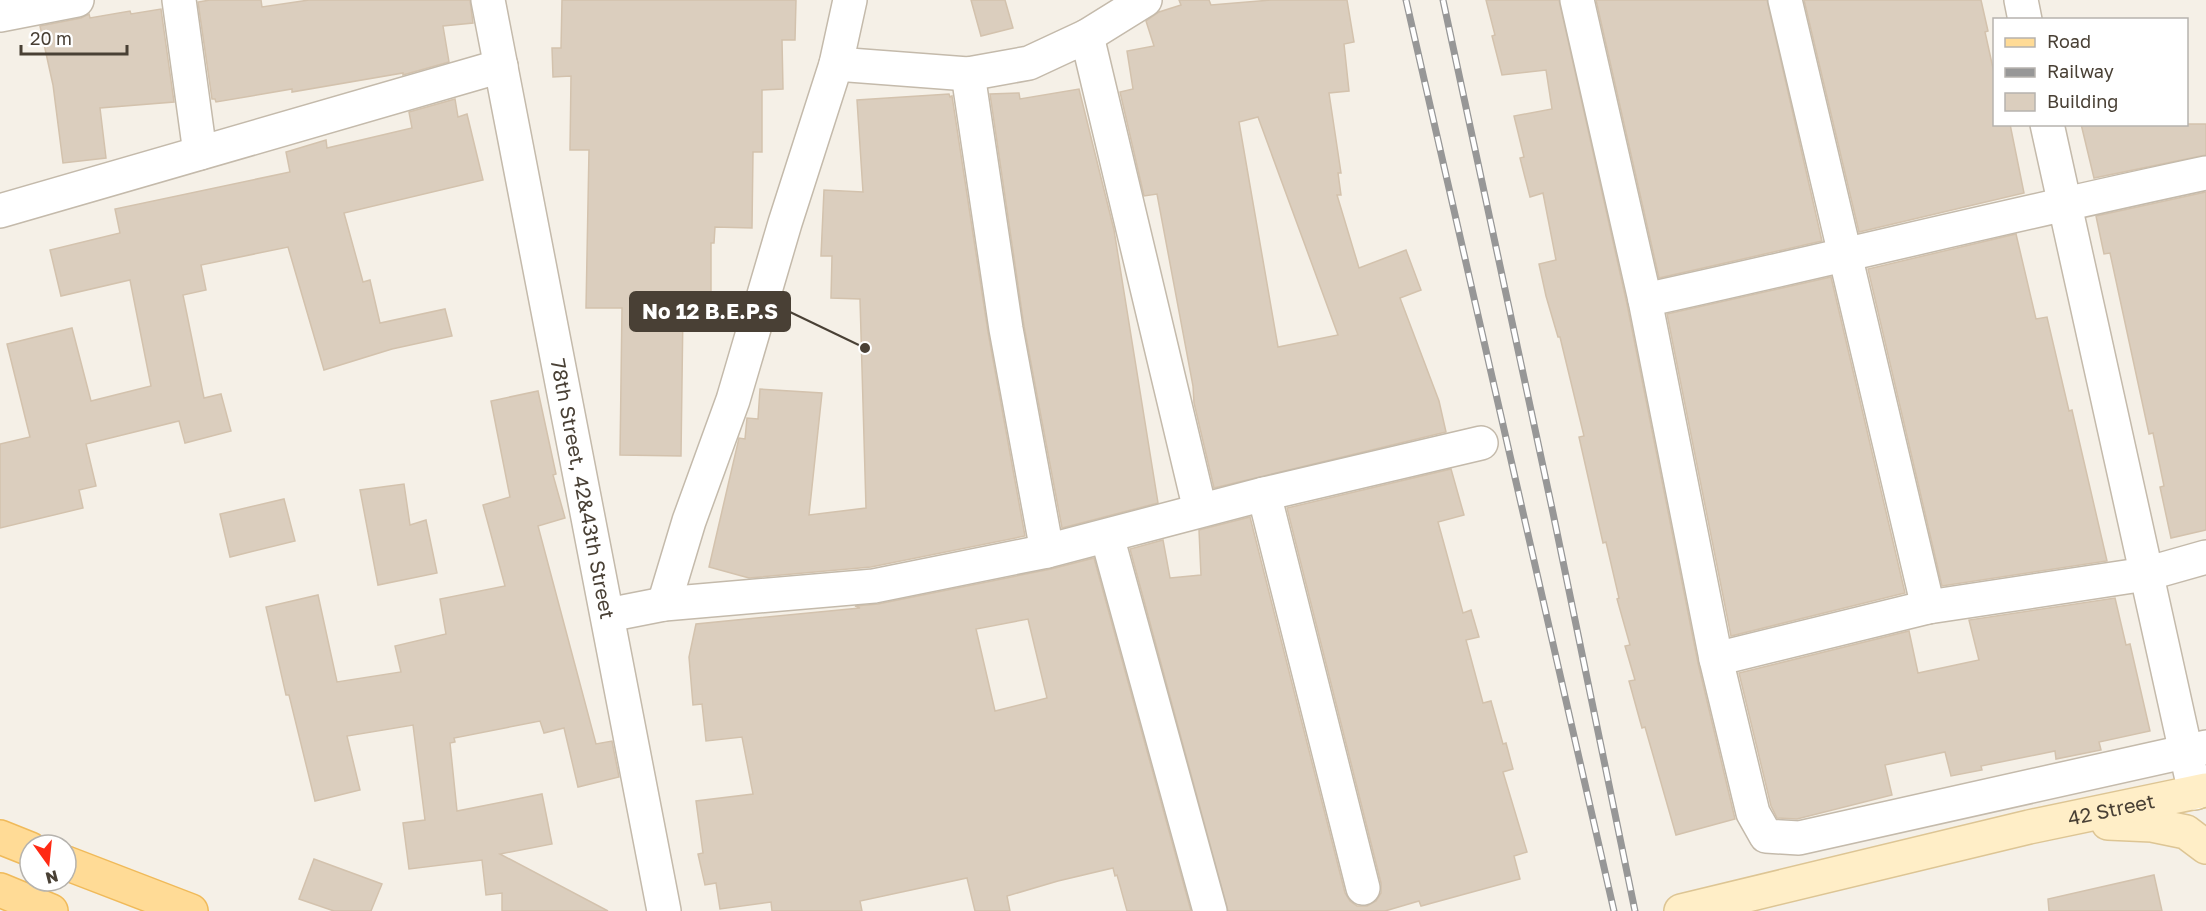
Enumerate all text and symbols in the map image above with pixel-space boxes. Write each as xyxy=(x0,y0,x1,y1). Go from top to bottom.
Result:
scale bar xyxy=(21,18,128,56)
legend xyxy=(1993,18,2188,126)
text: 20 m xyxy=(30,27,72,49)
text: Road xyxy=(2047,30,2091,52)
text: Railway xyxy=(2047,60,2114,82)
text: Building xyxy=(2047,90,2118,112)
callout: No 12 B.E.P.S xyxy=(630,292,790,331)
text: No 12 B.E.P.S xyxy=(642,298,778,324)
street label: 78th Street, 42&43th Street xyxy=(547,357,620,621)
street label: 42 Street xyxy=(2065,788,2157,830)
north arrow xyxy=(18,833,78,893)
text: N xyxy=(43,866,60,889)

